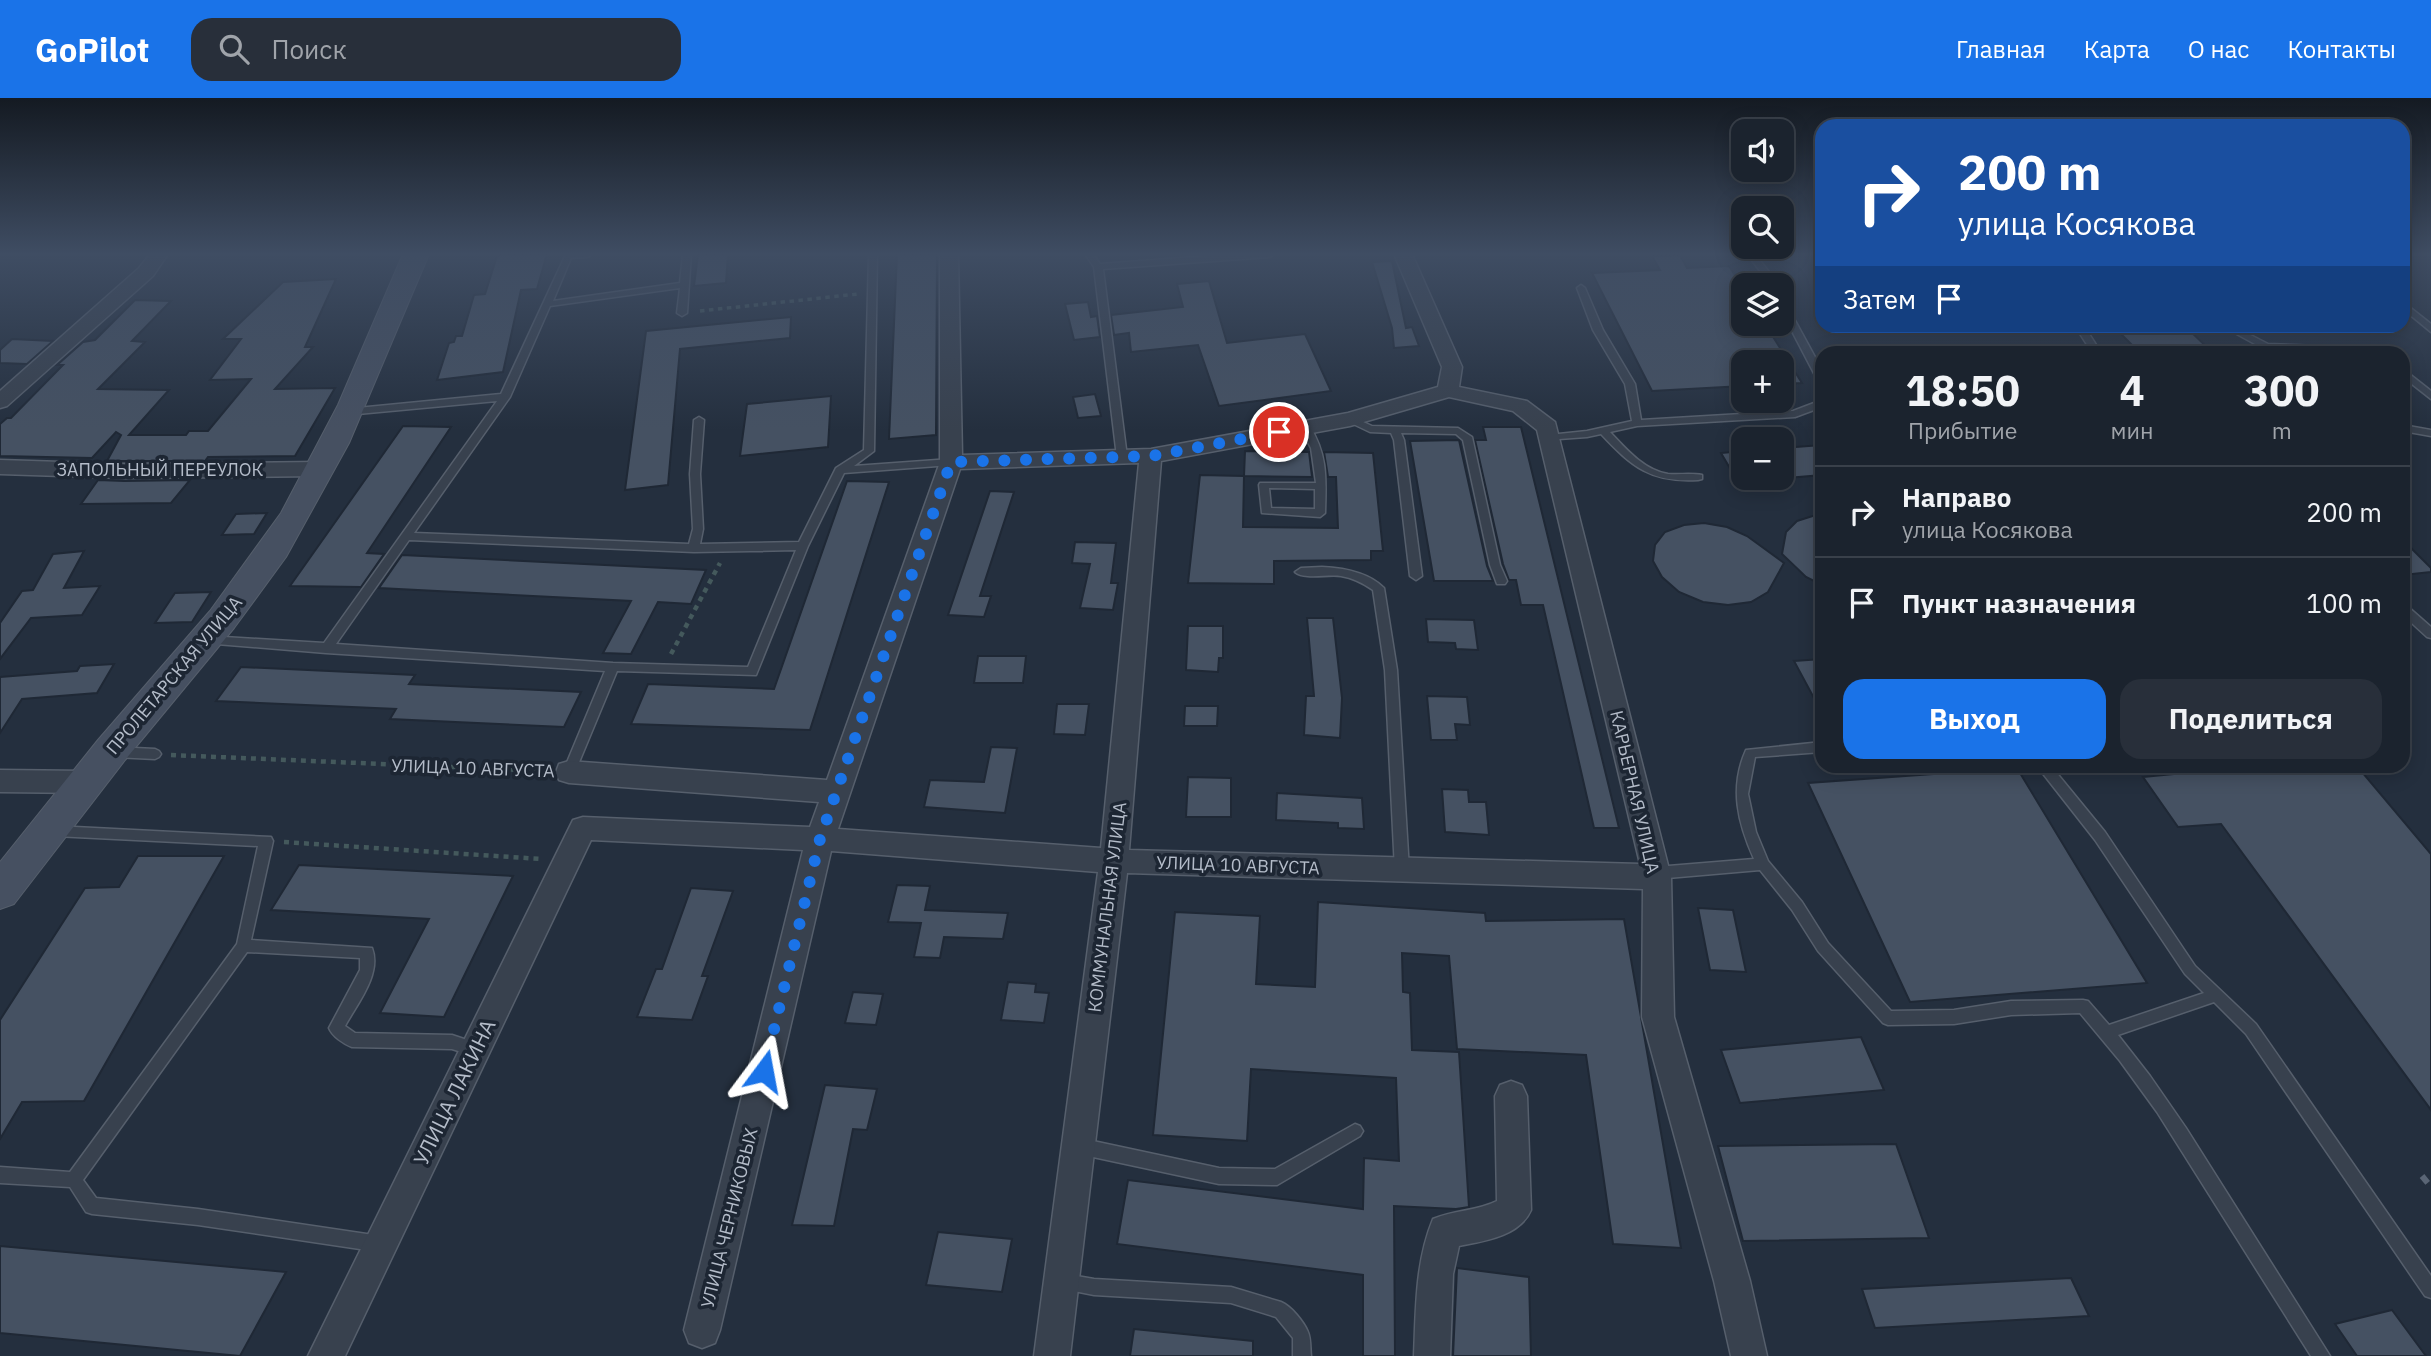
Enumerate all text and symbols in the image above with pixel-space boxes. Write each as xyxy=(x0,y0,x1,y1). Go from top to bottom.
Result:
search box xyxy=(191,18,681,81)
text: GoPilot xyxy=(35,28,149,71)
icon: search xyxy=(215,30,253,68)
text: Поиск xyxy=(271,32,347,66)
text: Главная xyxy=(1956,33,2046,65)
text: Карта xyxy=(2084,33,2150,65)
text: О нас xyxy=(2188,33,2249,65)
text: Контакты xyxy=(2287,33,2396,65)
map controls xyxy=(1731,119,1794,490)
button: sound xyxy=(1731,119,1794,182)
text: 200 m xyxy=(1958,140,2102,203)
icon: right xyxy=(1843,147,1934,238)
button: search xyxy=(1731,196,1794,259)
text: улица Косякова xyxy=(1958,202,2196,244)
button: layers xyxy=(1731,273,1794,336)
icon: arrive xyxy=(1930,280,1968,318)
text: Затем xyxy=(1843,282,1916,316)
button: + xyxy=(1731,350,1794,413)
text: 18:50 xyxy=(1905,363,2020,418)
text: 4 xyxy=(2119,363,2145,418)
text: 300 xyxy=(2244,363,2320,418)
pin xyxy=(1249,402,1309,462)
icon: arrive xyxy=(1260,413,1298,451)
text: Прибытие xyxy=(1908,415,2017,445)
text: мин xyxy=(2110,415,2154,445)
text: m xyxy=(2272,415,2292,445)
button: − xyxy=(1731,427,1794,490)
street label: ЗАПОЛЬНЫЙ ПЕРЕУЛОК xyxy=(56,458,264,481)
text: Направо xyxy=(1902,480,2011,514)
icon: right xyxy=(1843,493,1881,531)
text: 200 m xyxy=(2306,495,2382,529)
text: улица Косякова xyxy=(1902,514,2073,544)
icon: arrive xyxy=(1843,584,1881,622)
text: Пункт назначения xyxy=(1902,586,2136,620)
text: 100 m xyxy=(2306,586,2382,620)
street label: ПРОЛЕТАРСКАЯ УЛИЦА xyxy=(101,591,247,759)
button: Выход xyxy=(1843,679,2106,759)
button: Поделиться xyxy=(2120,679,2382,759)
street label: КАРЬЕРНАЯ УЛИЦА xyxy=(1605,708,1665,876)
street label: УЛИЦА 10 АВГУСТА xyxy=(391,754,556,782)
street label: КОММУНАЛЬНАЯ УЛИЦА xyxy=(1083,800,1131,1013)
street label: УЛИЦА 10 АВГУСТА xyxy=(1156,851,1321,879)
street label: УЛИЦА ЛАКИНА xyxy=(407,1014,501,1170)
position arrow xyxy=(727,1034,801,1108)
street label: УЛИЦА ЧЕРНИКОВЫХ xyxy=(695,1125,763,1311)

